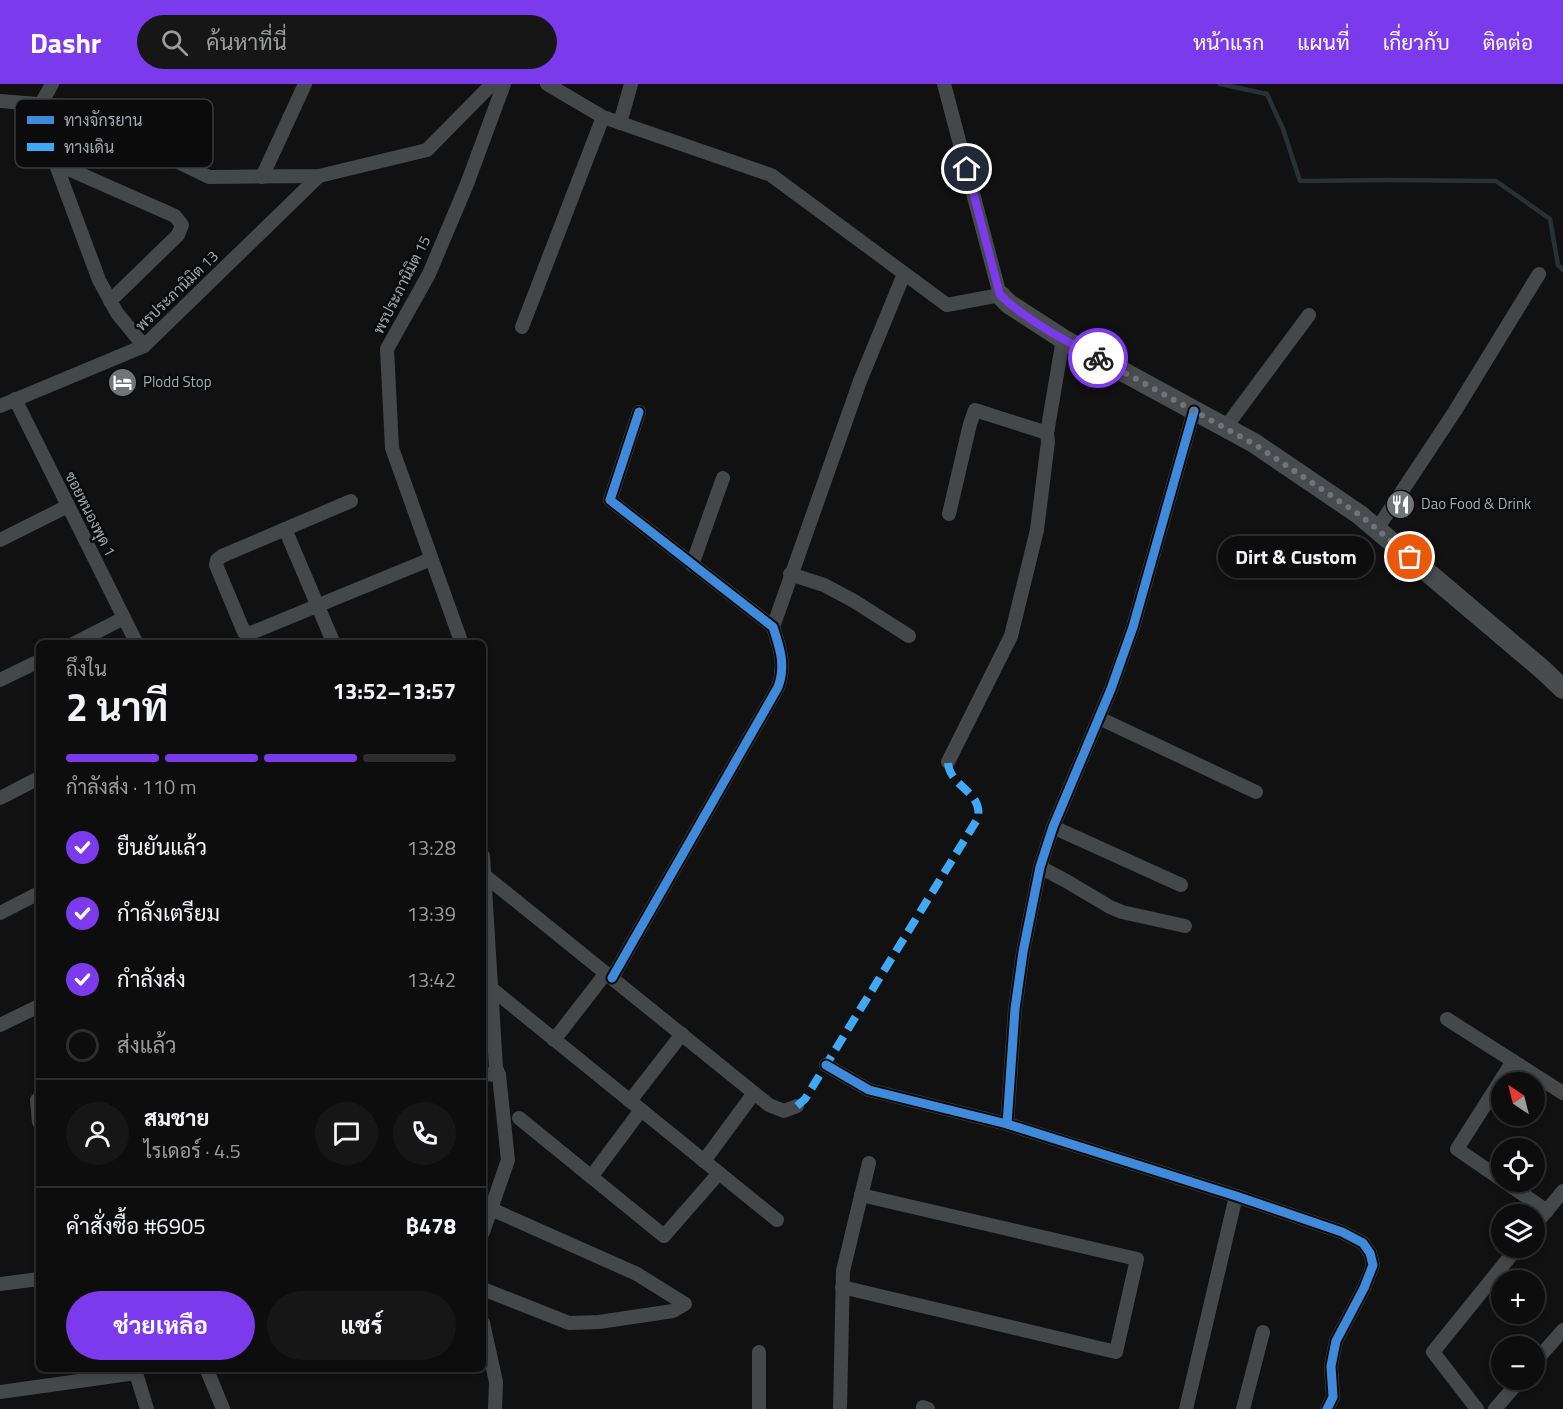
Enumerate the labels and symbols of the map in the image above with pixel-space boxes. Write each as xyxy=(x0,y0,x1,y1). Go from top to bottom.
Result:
legend xyxy=(15,99,213,168)
text: ทางจักรยาน xyxy=(64,108,143,132)
text: ทางเดิน xyxy=(64,135,114,159)
pin xyxy=(941,143,992,194)
street label: พรประภานิมิต 15 xyxy=(367,232,436,338)
street label: พรประภานิมิต 13 xyxy=(130,245,223,336)
courier xyxy=(1068,328,1128,388)
hotel icon: Plodd Stop xyxy=(106,366,138,398)
place label: Plodd Stop xyxy=(143,370,212,393)
street label: ซอยหนองพุด 1 xyxy=(59,467,122,560)
restaurant icon: Dao Food & Drink xyxy=(1384,488,1416,520)
place label: Dao Food & Drink xyxy=(1421,492,1531,515)
pin xyxy=(1384,531,1435,582)
callout: Dirt & Custom xyxy=(1218,536,1374,578)
north arrow xyxy=(1491,1072,1545,1126)

